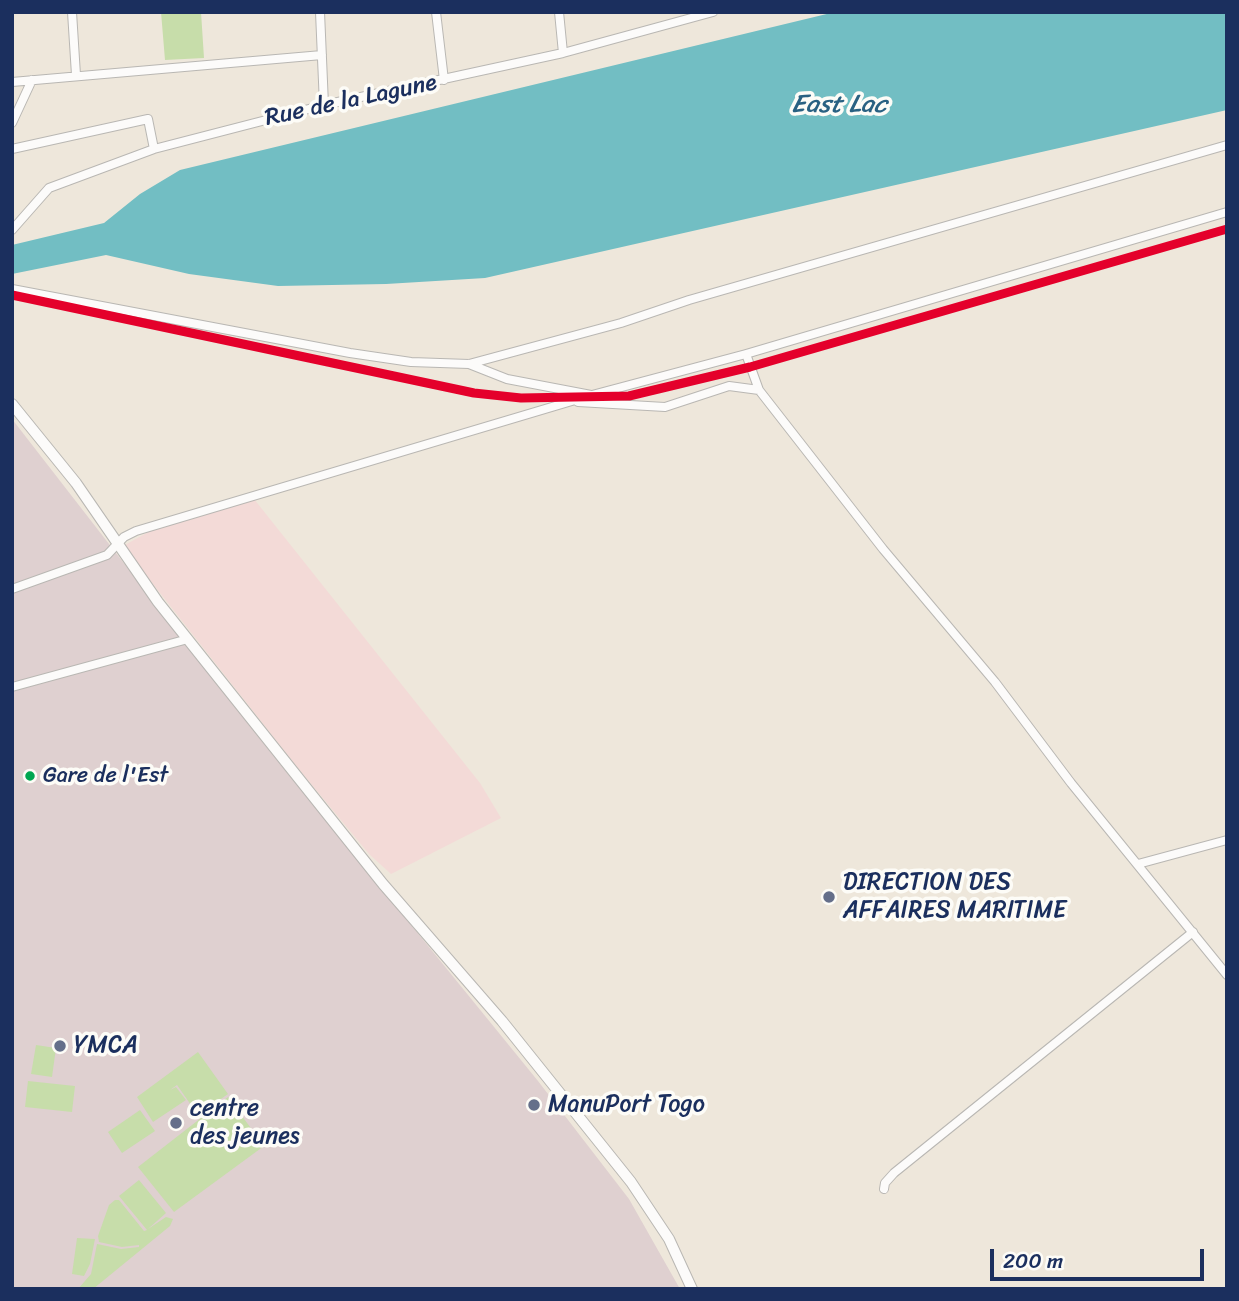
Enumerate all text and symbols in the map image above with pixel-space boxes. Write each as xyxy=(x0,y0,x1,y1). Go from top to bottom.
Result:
street label: Rue de la Lagune xyxy=(262,69,440,133)
water label: East Lac xyxy=(791,89,887,121)
place label: Gare de l'Est xyxy=(43,763,168,789)
marker: Gare de l'Est xyxy=(23,769,37,783)
place label: DIRECTION DES AFFAIRES MARITIME xyxy=(843,869,1066,925)
marker: DIRECTION DES AFFAIRES MARITIME xyxy=(821,889,837,905)
place label: YMCA xyxy=(74,1032,138,1060)
marker: YMCA xyxy=(52,1038,68,1054)
place label: ManuPort Togo xyxy=(548,1091,705,1119)
place label: centre des jeunes xyxy=(190,1095,300,1151)
marker: ManuPort Togo xyxy=(526,1097,542,1113)
marker: centre des jeunes xyxy=(168,1115,184,1131)
scale bar xyxy=(994,1234,1208,1278)
text: 200 m xyxy=(1003,1242,1063,1280)

